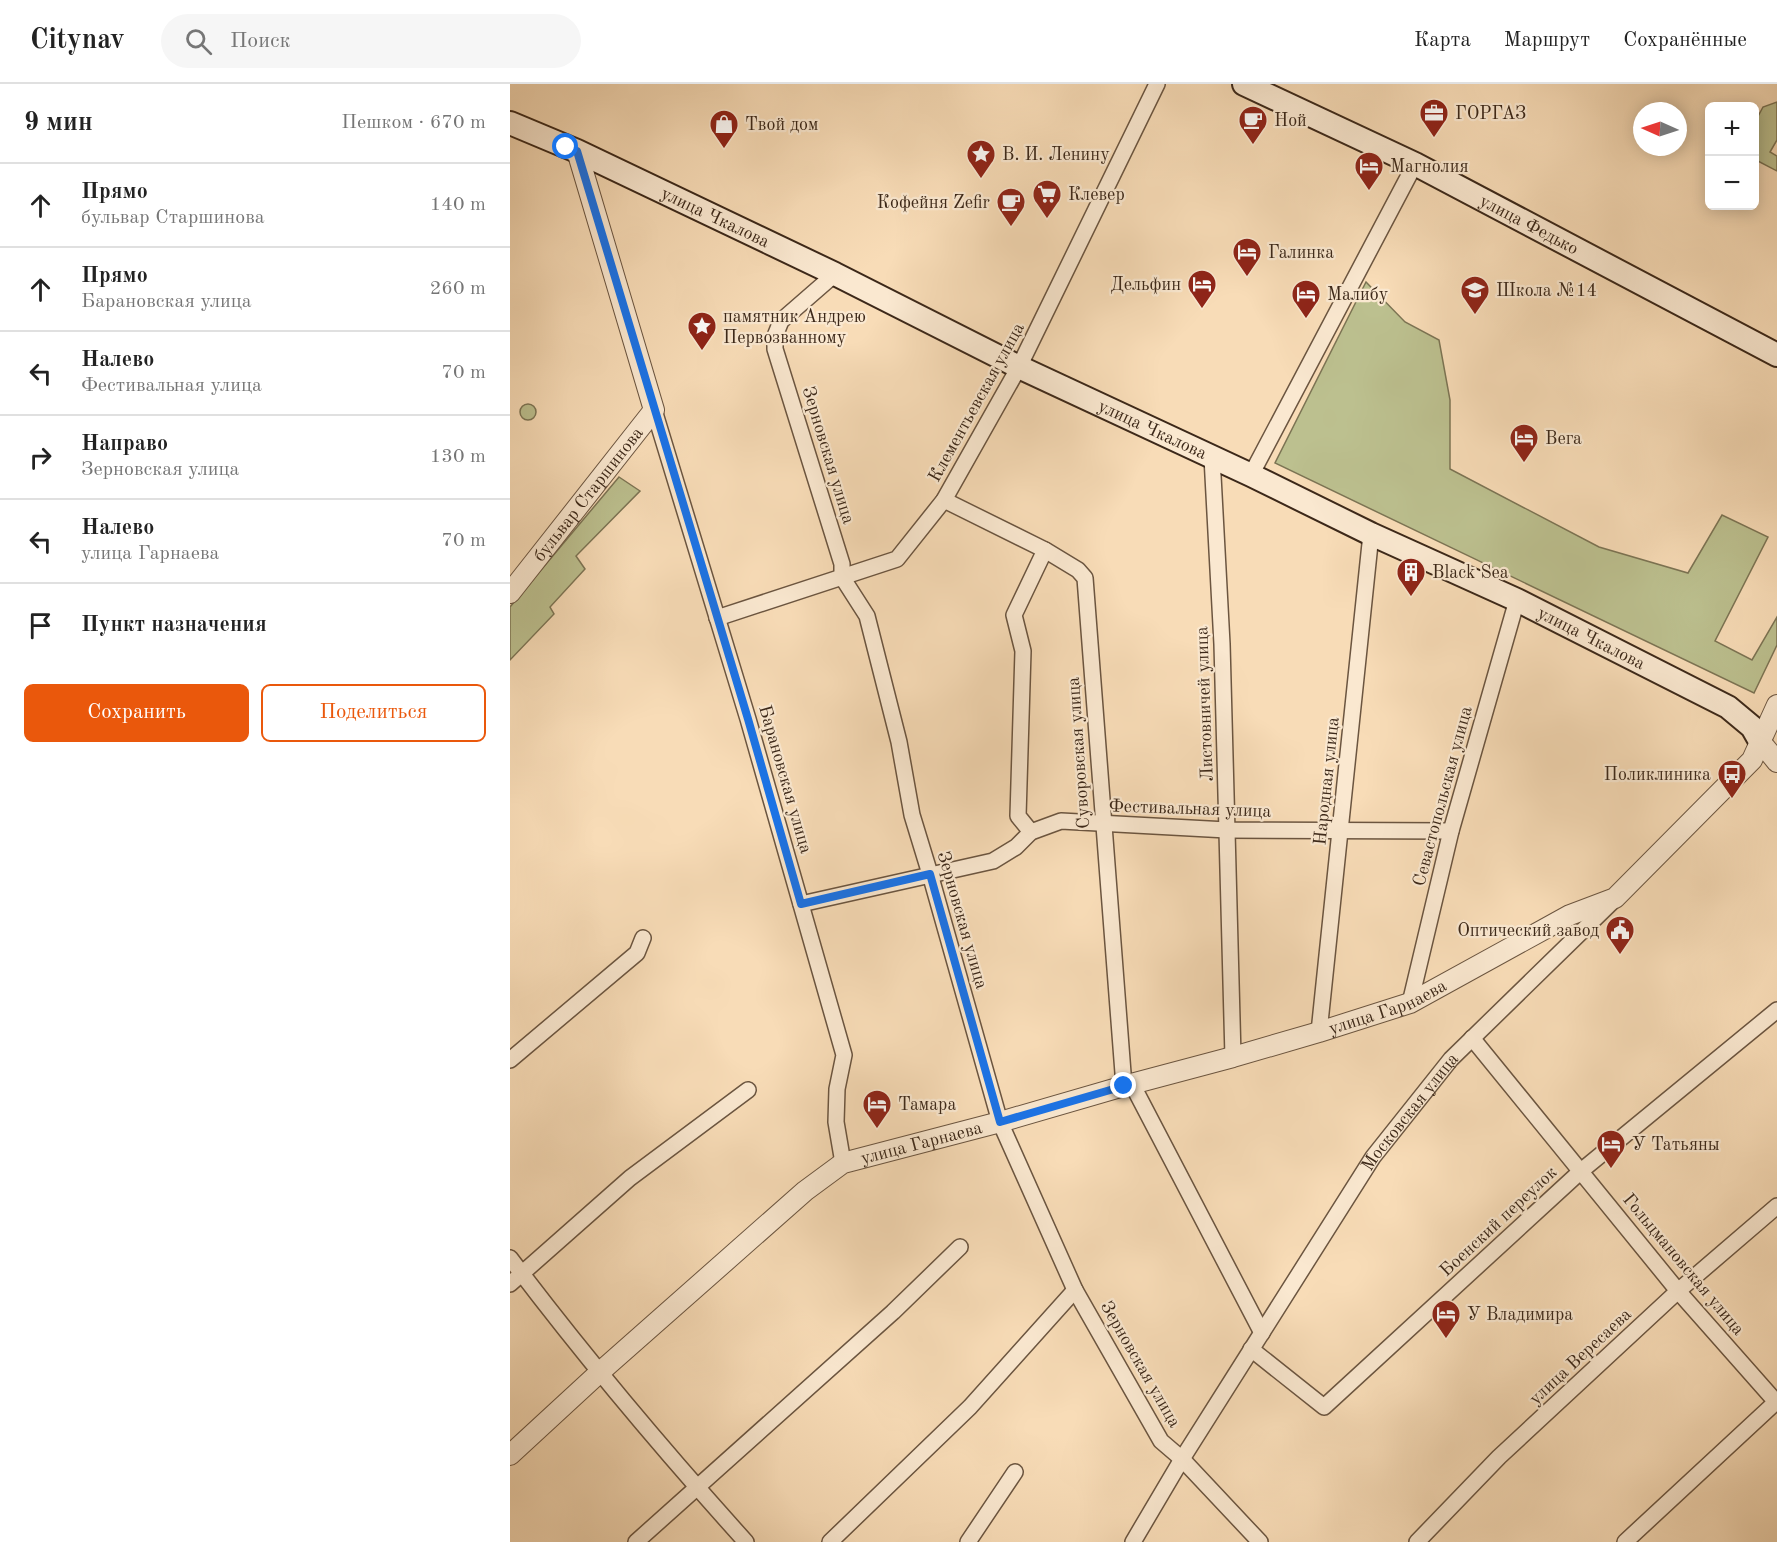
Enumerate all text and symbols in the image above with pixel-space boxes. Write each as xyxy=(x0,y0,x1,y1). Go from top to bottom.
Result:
search box xyxy=(161,14,581,68)
icon: search xyxy=(182,25,215,58)
text: Citynav xyxy=(30,27,125,55)
text: Поиск xyxy=(230,30,291,52)
text: Карта xyxy=(1414,30,1471,51)
text: Маршрут xyxy=(1504,30,1590,51)
text: Сохранённые xyxy=(1623,30,1747,51)
office icon: ГОРГАЗ xyxy=(1418,97,1450,139)
north arrow xyxy=(1633,102,1687,156)
map controls xyxy=(1705,102,1759,210)
button: + xyxy=(1705,102,1759,156)
cafe icon: Ной xyxy=(1237,104,1269,146)
place label: ГОРГАЗ xyxy=(1455,105,1526,123)
shop icon: Твой дом xyxy=(708,108,740,150)
text: 9 мин xyxy=(24,110,93,136)
place label: Ной xyxy=(1274,112,1307,130)
text: Пешком · 670 m xyxy=(341,113,486,133)
place label: Твой дом xyxy=(745,116,818,134)
route start xyxy=(552,133,578,159)
place icon: В. И. Ленину xyxy=(965,138,997,180)
place label: В. И. Ленину xyxy=(1002,146,1110,164)
hotel icon: Магнолия xyxy=(1353,150,1385,192)
button: − xyxy=(1705,156,1759,210)
place label: Магнолия xyxy=(1390,158,1469,176)
supermarket icon: Клевер xyxy=(1031,178,1063,220)
text: Прямо xyxy=(81,181,148,203)
street label: улица Чкалова xyxy=(658,184,772,251)
cafe icon: Кофейня Zefir xyxy=(995,186,1027,228)
place label: Клевер xyxy=(1068,186,1125,204)
icon: ahead xyxy=(24,189,57,222)
street label: улица Федько xyxy=(1476,192,1581,259)
place label: Кофейня Zefir xyxy=(877,194,991,213)
text: 140 m xyxy=(430,195,486,215)
text: бульвар Старшинова xyxy=(81,208,265,228)
hotel icon: Галинка xyxy=(1231,236,1263,278)
place label: Галинка xyxy=(1268,244,1334,262)
text: Прямо xyxy=(81,265,148,287)
hotel icon: Дельфин xyxy=(1186,268,1218,310)
icon: ahead xyxy=(24,273,57,306)
school or university icon: Школа №14 xyxy=(1459,274,1491,316)
place label: Дельфин xyxy=(1110,276,1181,295)
hotel icon: Малибу xyxy=(1290,278,1322,320)
text: 260 m xyxy=(430,279,486,299)
place label: Школа №14 xyxy=(1496,282,1597,300)
place label: Малибу xyxy=(1327,286,1389,304)
text: Барановская улица xyxy=(81,292,252,312)
place label: памятник Андрею Первозванному xyxy=(723,308,866,347)
place icon: памятник Андрею Первозванному xyxy=(686,310,718,352)
street label: Клементьевская улица xyxy=(926,320,1028,485)
text: Налево xyxy=(81,349,154,371)
icon: left xyxy=(24,357,57,390)
text: 70 m xyxy=(441,363,486,383)
text: Фестивальная улица xyxy=(81,376,262,396)
street label: Зерновская улица xyxy=(799,385,858,526)
street label: улица Чкалова xyxy=(1095,397,1210,463)
hotel icon: Вега xyxy=(1508,422,1540,464)
street label: бульвар Старшинова xyxy=(530,424,647,565)
place label: Вега xyxy=(1545,430,1582,448)
text: Направо xyxy=(81,433,168,455)
icon: right xyxy=(24,441,57,474)
text: 130 m xyxy=(430,447,486,467)
text: Зерновская улица xyxy=(81,460,239,480)
text: Налево xyxy=(81,517,154,539)
icon: left xyxy=(24,525,57,558)
text: 70 m xyxy=(441,531,486,551)
text: улица Гарнаева xyxy=(81,544,219,564)
building icon: Black Sea xyxy=(1395,556,1427,598)
place label: Black Sea xyxy=(1432,564,1509,582)
street label: улица Чкалова xyxy=(1534,604,1648,673)
icon: arrive xyxy=(24,609,57,642)
text: Пункт назначения xyxy=(81,614,267,636)
street label: Листовничей улица xyxy=(1193,626,1217,782)
street label: Суворовская улица xyxy=(1065,676,1093,830)
button: Сохранить xyxy=(24,684,249,742)
button: Поделиться xyxy=(261,684,486,742)
street label: Барановская улица xyxy=(755,703,815,856)
street label: Севастопольская улица xyxy=(1410,704,1476,888)
street label: Народная улица xyxy=(1311,716,1343,846)
bus stop icon: Поликлиника xyxy=(1716,758,1748,800)
place label: Поликлиника xyxy=(1604,766,1711,784)
street label: Фестивальная улица xyxy=(1108,797,1272,821)
street label: Зерновская улица xyxy=(934,849,990,991)
public building icon: Оптический завод xyxy=(1604,914,1636,956)
place label: Оптический завод xyxy=(1457,922,1599,940)
street label: улица Гарнаева xyxy=(1327,977,1450,1038)
street label: Московская улица xyxy=(1359,1049,1462,1174)
route end xyxy=(1110,1072,1136,1098)
hotel icon: Тамара xyxy=(861,1088,893,1130)
place label: Тамара xyxy=(898,1096,956,1114)
street label: улица Гарнаева xyxy=(859,1119,984,1168)
hotel icon: У Татьяны xyxy=(1595,1128,1627,1170)
place label: У Татьяны xyxy=(1632,1136,1720,1154)
street label: Боенский переулок xyxy=(1437,1163,1561,1280)
street label: Гольцмановская улица xyxy=(1619,1190,1748,1339)
street label: Зерновская улица xyxy=(1097,1298,1184,1431)
hotel icon: У Владимира xyxy=(1430,1298,1462,1340)
street label: улица Вересаева xyxy=(1526,1305,1635,1408)
place label: У Владимира xyxy=(1467,1306,1573,1324)

